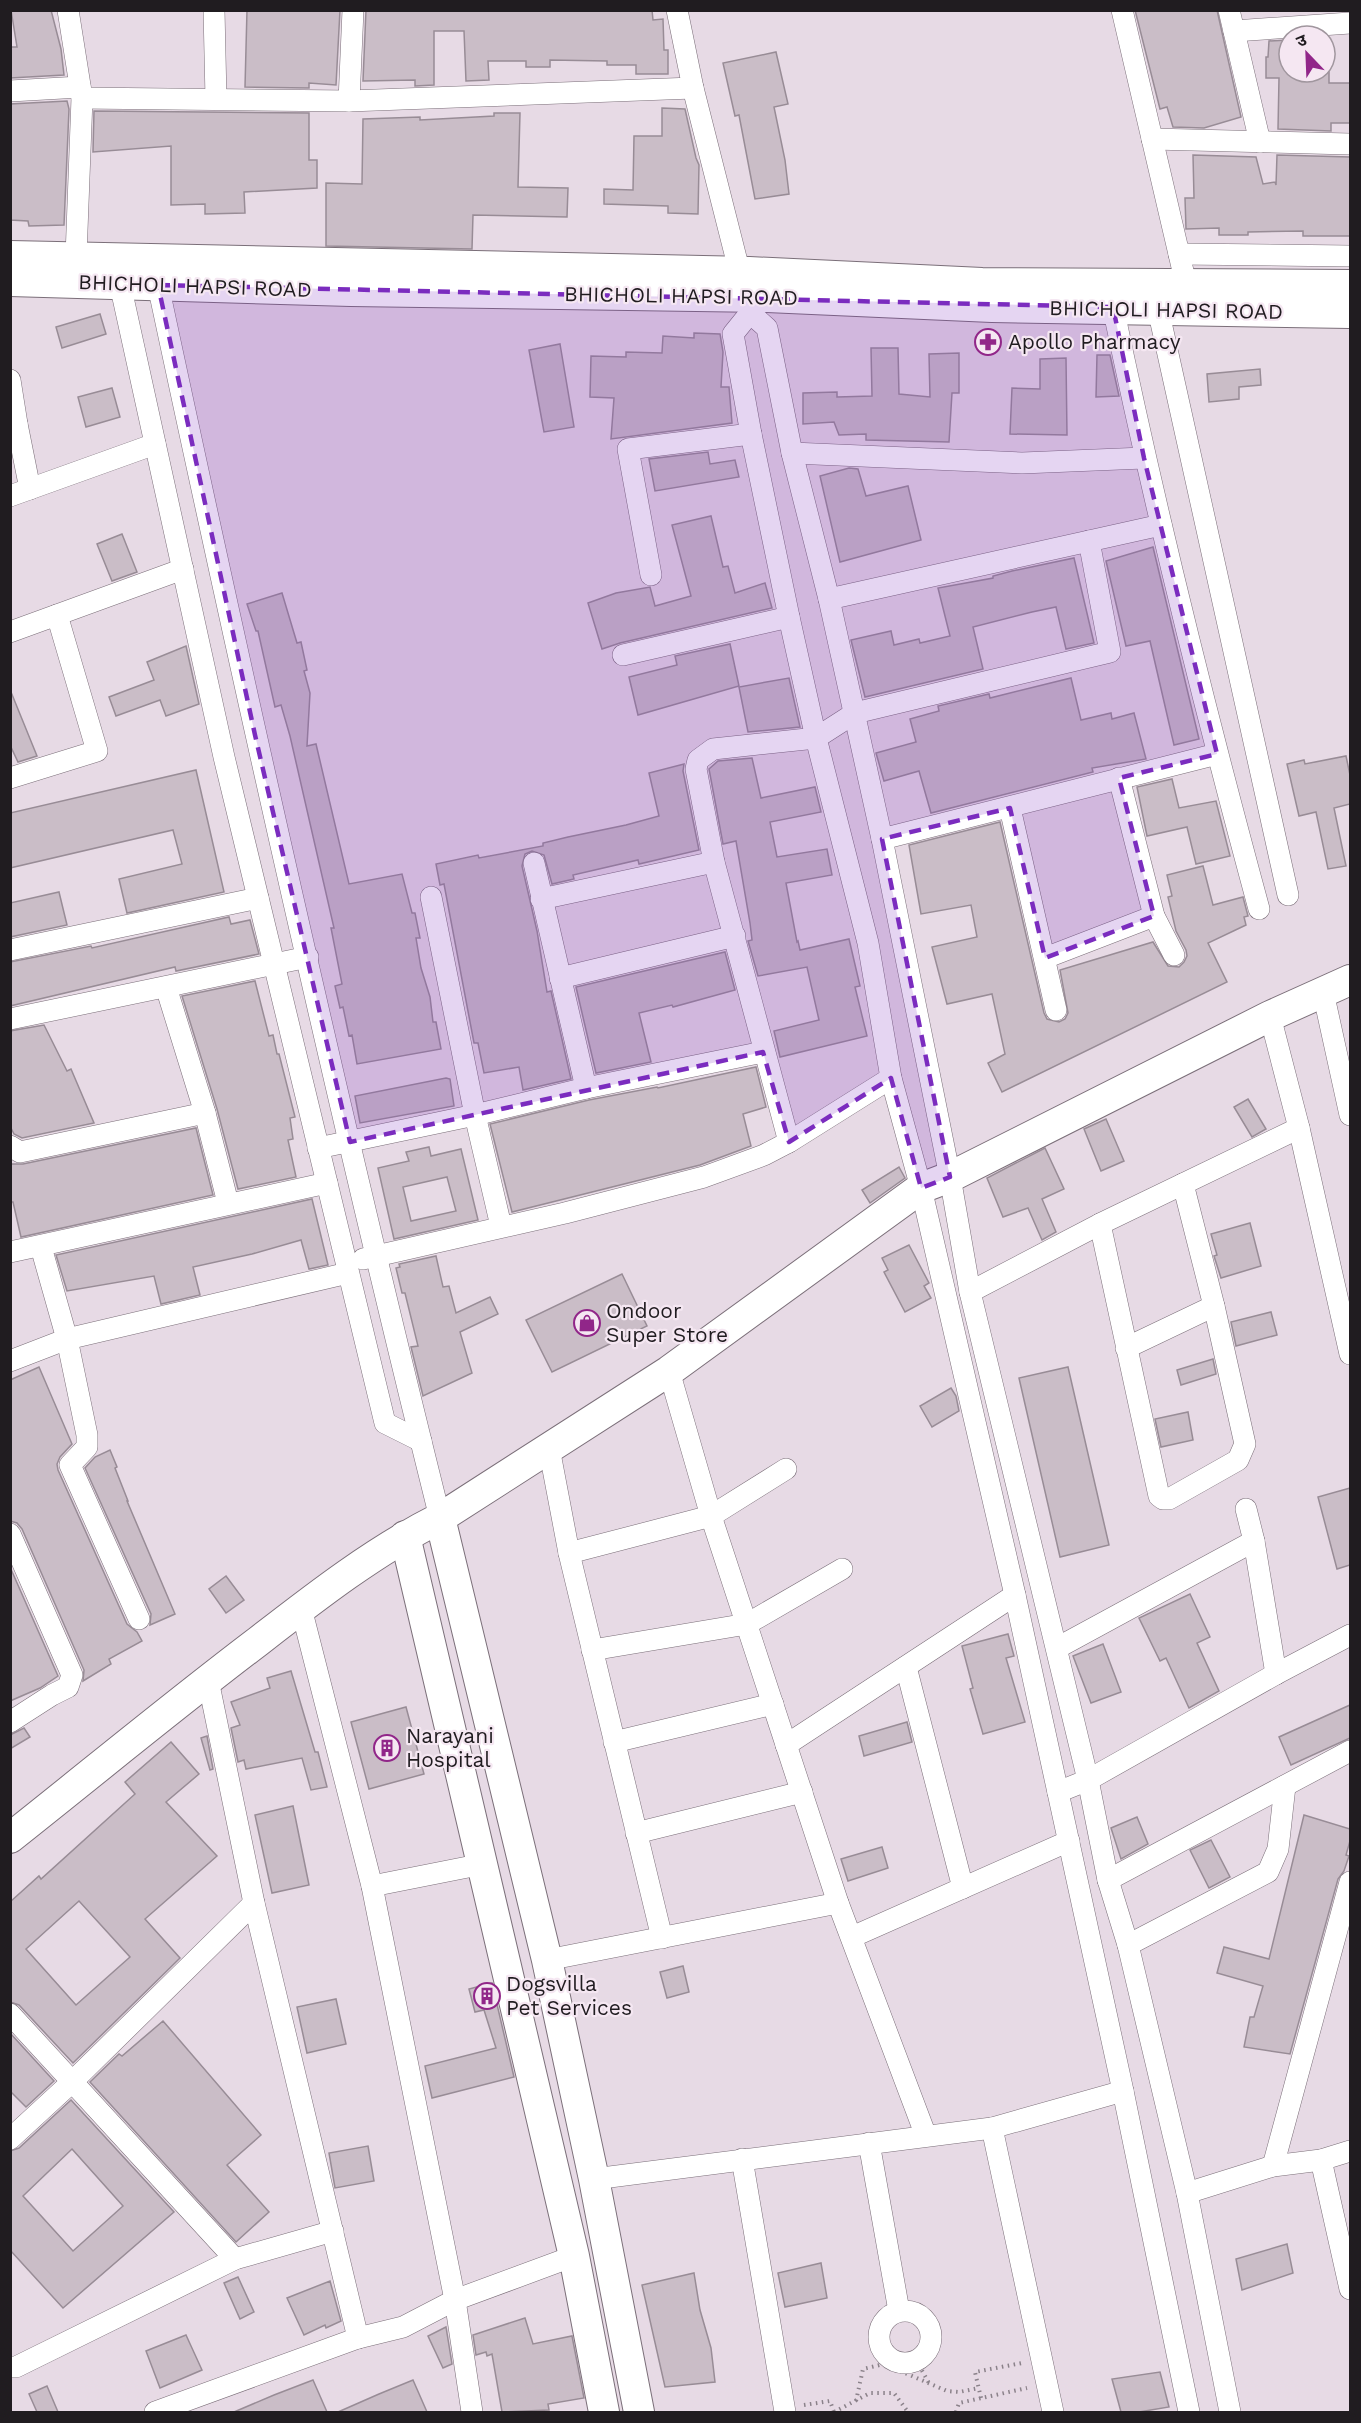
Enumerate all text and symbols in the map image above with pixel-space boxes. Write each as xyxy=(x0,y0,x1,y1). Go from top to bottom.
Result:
north arrow xyxy=(1277,24,1337,84)
text: उ xyxy=(1293,30,1310,51)
street label: BHICHOLI HAPSI ROAD xyxy=(78,269,312,302)
street label: BHICHOLI HAPSI ROAD xyxy=(564,281,798,310)
street label: BHICHOLI HAPSI ROAD xyxy=(1049,295,1283,324)
pharmacy icon: Apollo Pharmacy xyxy=(973,327,1003,357)
place label: Apollo Pharmacy xyxy=(1008,329,1181,354)
place label: Ondoor Super Store xyxy=(606,1298,728,1347)
shop icon: Ondoor Super Store xyxy=(572,1308,602,1338)
place label: Narayani Hospital xyxy=(406,1723,494,1772)
building icon: Narayani Hospital xyxy=(372,1733,402,1763)
place label: Dogsvilla Pet Services xyxy=(506,1971,632,2020)
building icon: Dogsvilla Pet Services xyxy=(472,1981,502,2011)

